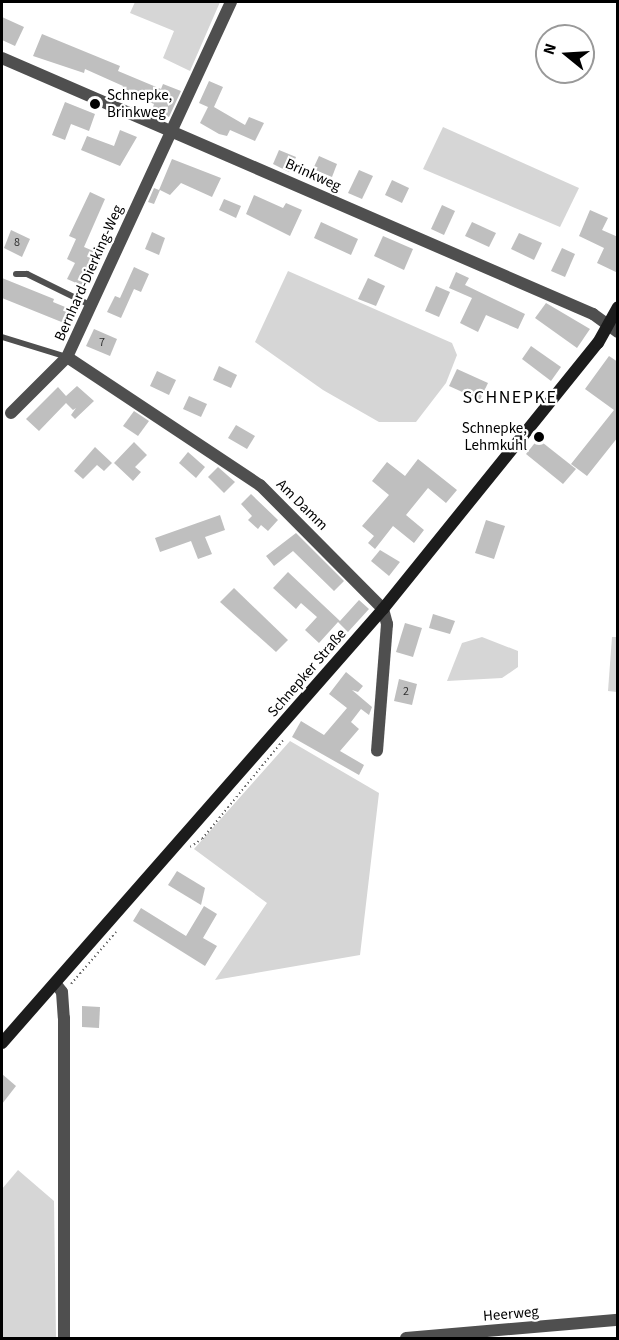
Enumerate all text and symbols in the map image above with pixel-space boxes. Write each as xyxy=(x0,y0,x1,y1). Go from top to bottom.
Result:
north arrow xyxy=(535,24,595,84)
text: N xyxy=(538,41,562,58)
place label: Schnepke, Brinkweg xyxy=(107,86,172,121)
marker: Schnepke, Brinkweg xyxy=(88,97,102,111)
street label: Brinkweg xyxy=(282,155,344,195)
street label: Bernhard-Dierking-Weg xyxy=(51,202,127,344)
house number: 8 xyxy=(14,236,20,250)
house number: 7 xyxy=(99,336,105,350)
district label: SCHNEPKE xyxy=(463,387,557,409)
place label: Schnepke, Lehmkuhl xyxy=(462,419,527,454)
marker: Schnepke, Lehmkuhl xyxy=(532,430,546,444)
street label: Am Damm xyxy=(273,476,331,534)
street label: Schnepker Straße xyxy=(264,625,350,721)
house number: 2 xyxy=(403,685,409,699)
street label: Heerweg xyxy=(482,1303,540,1325)

